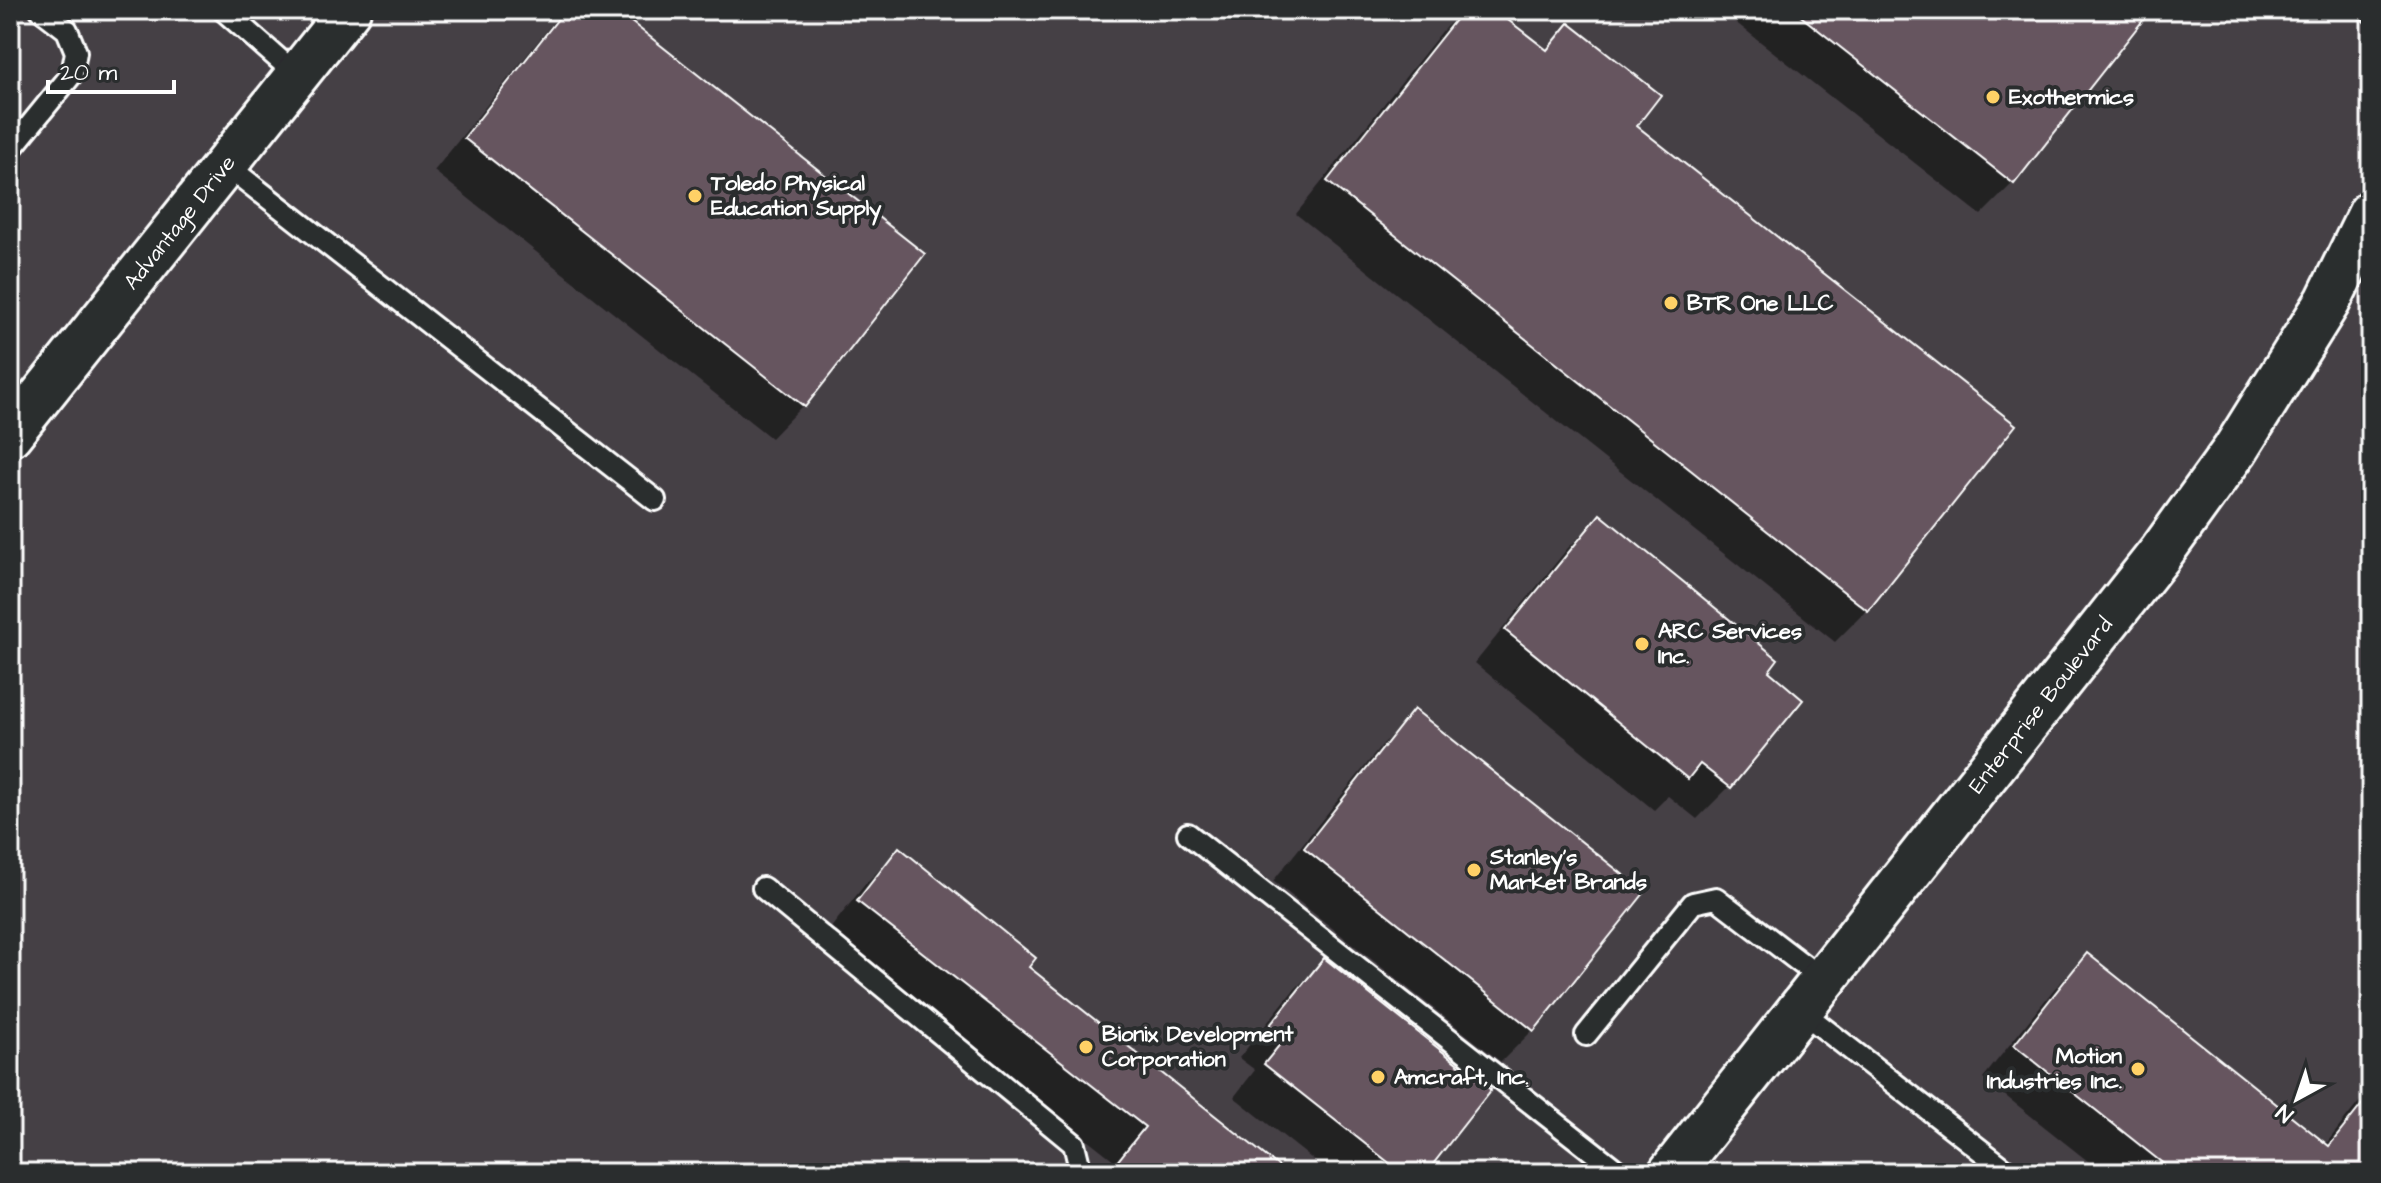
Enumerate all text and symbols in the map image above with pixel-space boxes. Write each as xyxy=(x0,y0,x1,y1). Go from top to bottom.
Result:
scale bar xyxy=(48,44,174,94)
text: 20 m xyxy=(60,56,117,90)
place label: Exothermics xyxy=(2009,82,2134,113)
marker: Exothermics xyxy=(1984,88,2002,106)
street label: Advantage Drive xyxy=(116,148,243,296)
place label: Toledo Physical Education Supply xyxy=(710,168,882,226)
marker: Toledo Physical Education Supply xyxy=(686,187,704,205)
place label: BTR One LLC xyxy=(1687,288,1834,319)
marker: BTR One LLC xyxy=(1662,294,1680,312)
street label: Enterprise Boulevard xyxy=(1961,611,2120,800)
place label: ARC Services Inc. xyxy=(1658,616,1802,672)
marker: ARC Services Inc. xyxy=(1633,635,1651,653)
place label: Stanley's Market Brands xyxy=(1489,842,1647,898)
marker: Stanley's Market Brands xyxy=(1465,861,1483,879)
place label: Bionix Development Corporation xyxy=(1102,1019,1294,1075)
marker: Bionix Development Corporation xyxy=(1077,1038,1095,1056)
place label: Motion Industries Inc. xyxy=(1987,1041,2122,1097)
north arrow xyxy=(2257,1059,2337,1139)
marker: Motion Industries Inc. xyxy=(2129,1060,2147,1078)
place label: Amcraft, Inc. xyxy=(1394,1062,1529,1093)
marker: Amcraft, Inc. xyxy=(1369,1068,1387,1086)
text: N xyxy=(2270,1097,2300,1129)

